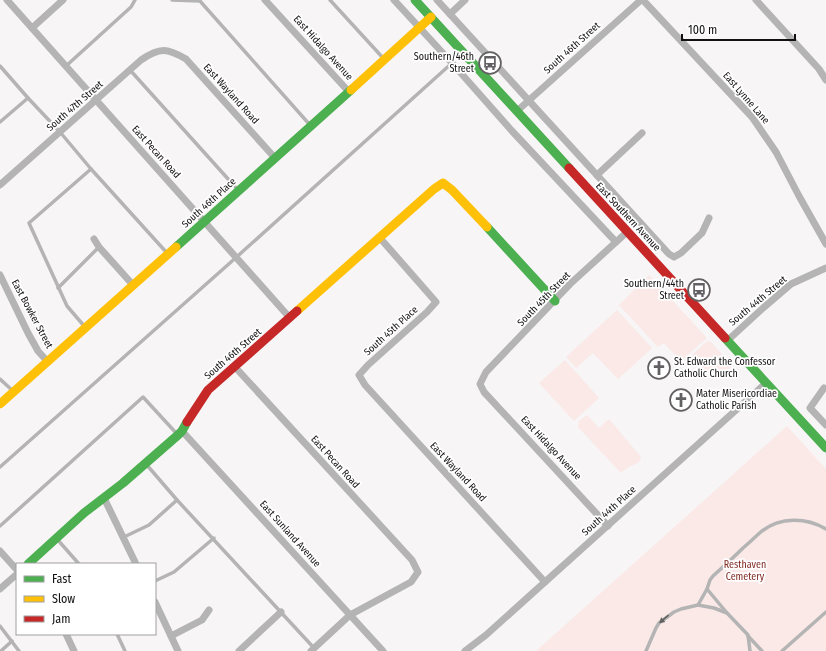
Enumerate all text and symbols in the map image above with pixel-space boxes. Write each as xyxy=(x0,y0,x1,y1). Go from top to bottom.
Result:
street label: East Hidalgo Avenue xyxy=(291,13,355,83)
scale bar xyxy=(682,16,795,42)
street label: South 46th Street xyxy=(541,19,603,76)
text: 100 m xyxy=(688,23,717,37)
bus stop icon: Southern/46th Street xyxy=(477,50,503,76)
place label: Southern/46th Street xyxy=(414,51,475,75)
street label: East Wayland Road xyxy=(201,61,261,127)
street label: East Lynne Lane xyxy=(720,70,772,126)
street label: South 47th Street xyxy=(44,78,106,134)
street label: East Pecan Road xyxy=(129,123,183,181)
street label: South 46th Place xyxy=(179,176,239,230)
street label: East Southern Avenue xyxy=(593,180,663,254)
street label: South 45th Street xyxy=(515,269,574,329)
street label: South 44th Street xyxy=(727,273,790,329)
street label: East Bowker Street xyxy=(9,277,56,351)
bus stop icon: Southern/44th Street xyxy=(686,277,712,303)
place label: Southern/44th Street xyxy=(624,278,685,302)
street label: South 45th Place xyxy=(362,304,420,358)
street label: South 46th Street xyxy=(202,326,265,382)
church icon: St. Edward the Confessor Catholic Church xyxy=(646,355,672,381)
place label: St. Edward the Confessor Catholic Church xyxy=(674,356,776,380)
church icon: Mater Misericordiae Catholic Parish xyxy=(668,387,694,413)
place label: Mater Misericordiae Catholic Parish xyxy=(696,388,777,412)
street label: East Hidalgo Avenue xyxy=(518,414,584,482)
street label: East Pecan Road xyxy=(308,433,362,491)
street label: East Wayland Road xyxy=(427,440,489,504)
street label: South 44th Place xyxy=(580,484,639,538)
street label: East Sunland Avenue xyxy=(257,498,323,570)
park label: Resthaven Cemetery xyxy=(724,559,766,583)
legend xyxy=(16,563,156,635)
text: Fast xyxy=(52,572,71,586)
text: Slow xyxy=(52,592,75,606)
text: Jam xyxy=(52,612,70,626)
one-way arrow xyxy=(659,615,670,624)

